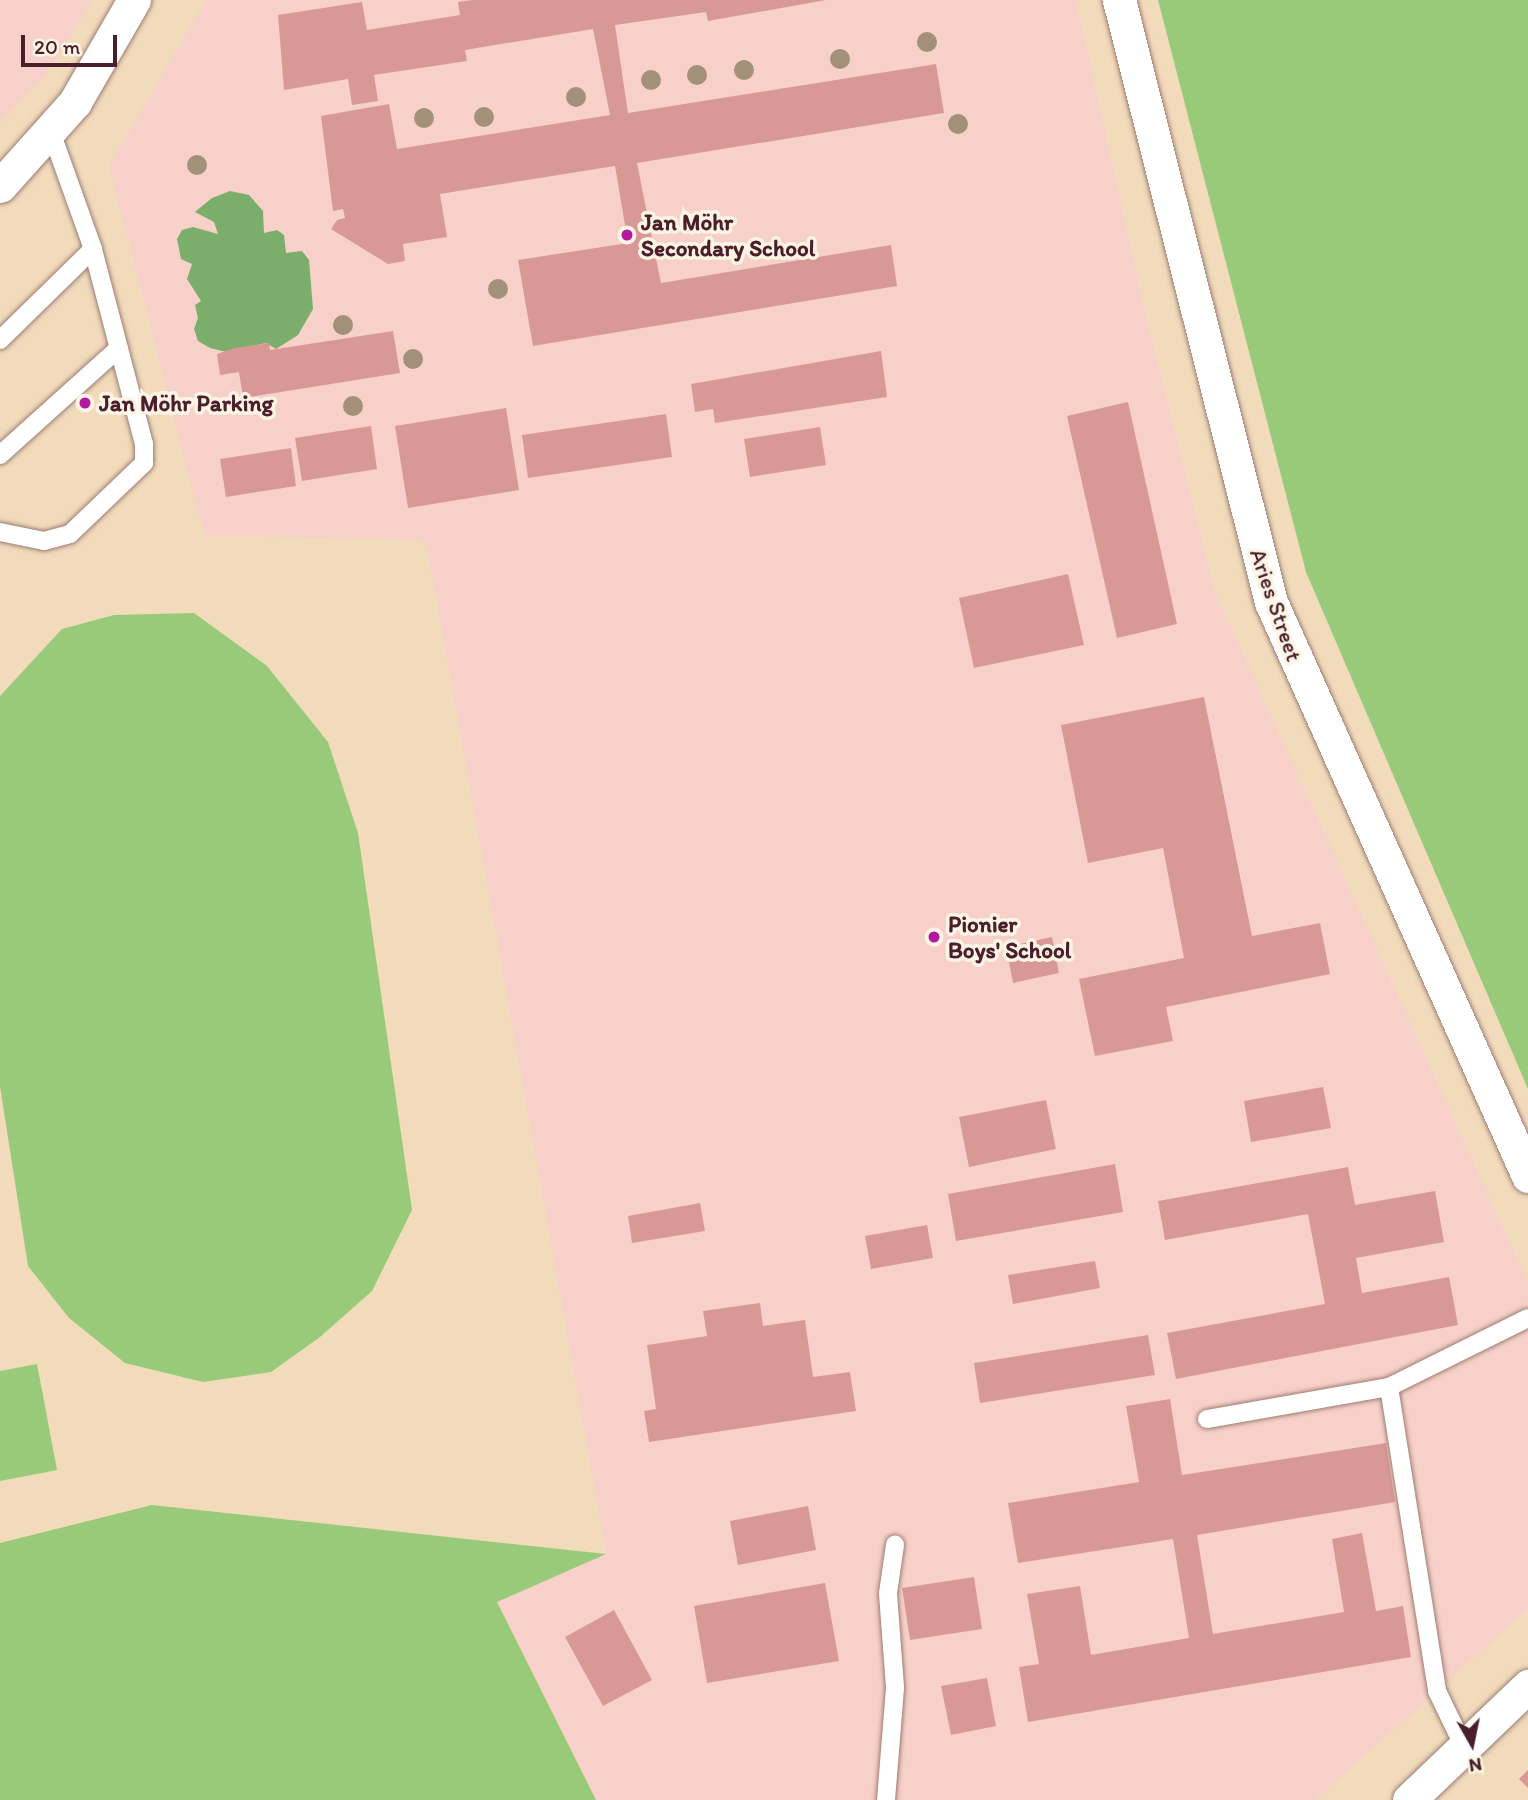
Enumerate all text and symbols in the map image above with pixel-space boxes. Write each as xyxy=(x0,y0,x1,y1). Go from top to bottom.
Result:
scale bar xyxy=(24,21,121,65)
text: 20 m xyxy=(34,34,80,59)
place label: Jan Möhr Secondary School xyxy=(641,208,815,262)
marker: Jan Möhr Secondary School xyxy=(619,227,635,243)
place label: Jan Möhr Parking xyxy=(99,389,272,417)
marker: Jan Möhr Parking xyxy=(77,395,93,411)
street label: Aries Street xyxy=(1244,545,1308,665)
place label: Pionier Boys' School xyxy=(948,910,1071,964)
marker: Pionier Boys' School xyxy=(926,929,942,945)
north arrow xyxy=(1437,1709,1507,1779)
text: N xyxy=(1467,1753,1484,1778)

